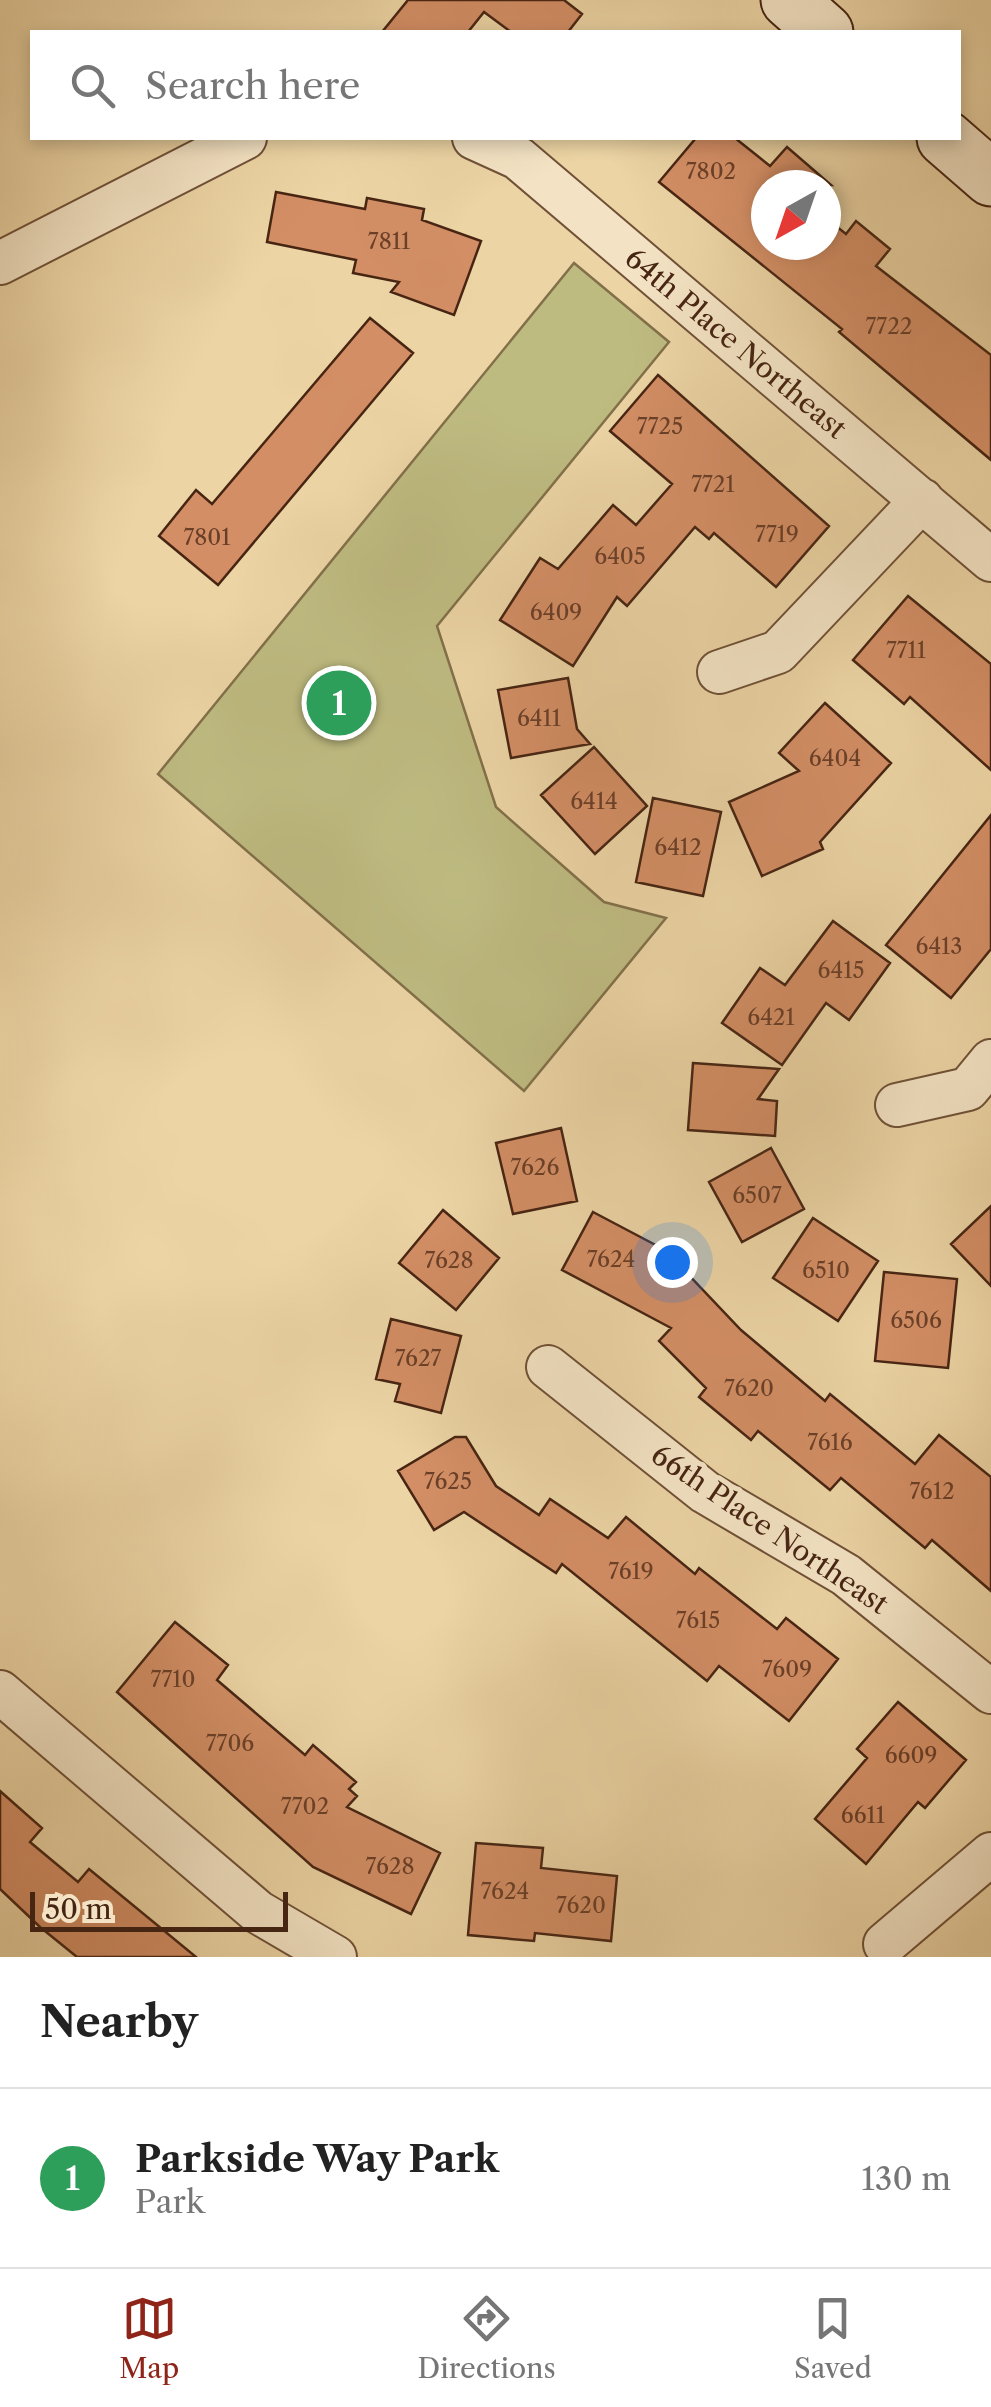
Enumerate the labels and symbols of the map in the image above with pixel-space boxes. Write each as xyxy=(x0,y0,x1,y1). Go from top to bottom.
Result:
house number: 7802 xyxy=(686,158,736,185)
north arrow xyxy=(751,170,841,260)
house number: 7811 xyxy=(368,228,410,255)
street label: 64th Place Northeast xyxy=(619,241,854,445)
house number: 7722 xyxy=(866,313,912,340)
house number: 7725 xyxy=(637,413,683,440)
house number: 7721 xyxy=(691,471,735,498)
house number: 7719 xyxy=(755,521,799,548)
house number: 7801 xyxy=(183,524,231,551)
house number: 6405 xyxy=(594,543,646,570)
house number: 6409 xyxy=(530,599,582,626)
house number: 7711 xyxy=(886,637,926,664)
pin: 1 xyxy=(306,666,372,740)
house number: 6411 xyxy=(517,705,561,732)
house number: 6404 xyxy=(809,745,861,772)
house number: 6414 xyxy=(570,788,618,815)
house number: 6412 xyxy=(654,834,702,861)
house number: 6413 xyxy=(916,933,962,960)
house number: 6415 xyxy=(818,957,864,984)
house number: 6421 xyxy=(747,1004,795,1031)
house number: 7626 xyxy=(511,1154,560,1181)
house number: 6507 xyxy=(732,1182,782,1209)
your location xyxy=(647,1237,698,1288)
house number: 7624 xyxy=(587,1246,635,1273)
house number: 7628 xyxy=(425,1247,473,1274)
house number: 6510 xyxy=(802,1257,850,1284)
house number: 6506 xyxy=(890,1307,942,1334)
house number: 7627 xyxy=(395,1345,442,1372)
house number: 7620 xyxy=(724,1375,774,1402)
house number: 7616 xyxy=(807,1429,853,1456)
street label: 66th Place Northeast xyxy=(645,1437,895,1621)
house number: 7625 xyxy=(424,1468,472,1495)
house number: 7612 xyxy=(909,1478,955,1505)
house number: 7619 xyxy=(608,1558,654,1585)
house number: 7615 xyxy=(676,1607,720,1634)
house number: 7609 xyxy=(762,1656,812,1683)
house number: 7710 xyxy=(151,1666,195,1693)
house number: 7706 xyxy=(206,1730,254,1757)
house number: 6609 xyxy=(885,1742,937,1769)
house number: 7702 xyxy=(281,1793,329,1820)
house number: 6611 xyxy=(841,1802,885,1829)
house number: 7628 xyxy=(366,1853,414,1880)
house number: 7624 xyxy=(481,1878,529,1905)
scale bar xyxy=(30,1887,288,1932)
house number: 7620 xyxy=(556,1892,606,1919)

